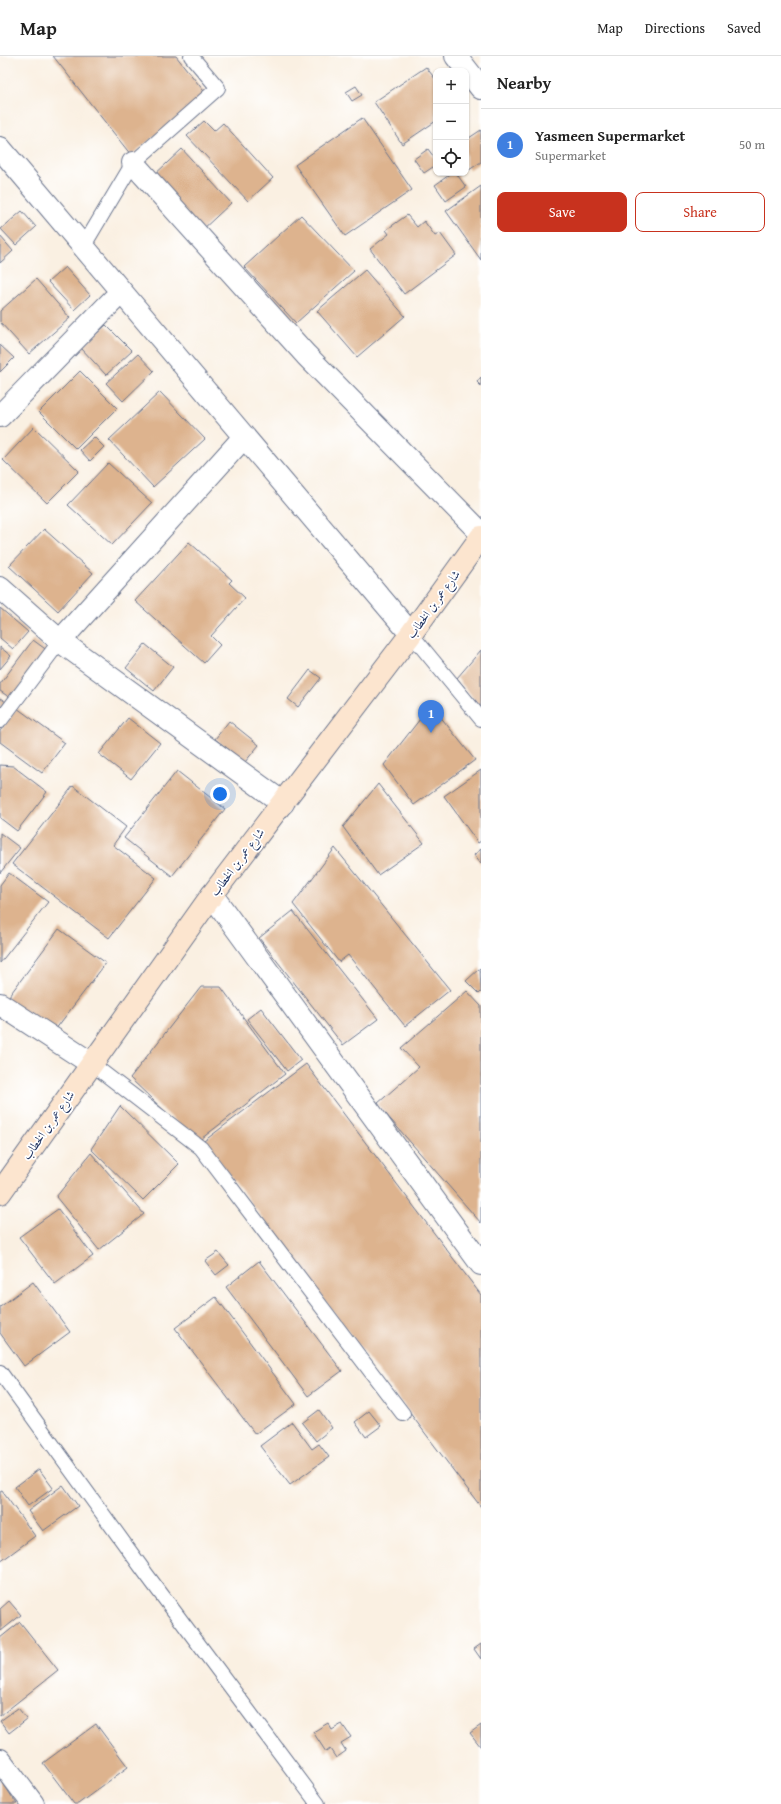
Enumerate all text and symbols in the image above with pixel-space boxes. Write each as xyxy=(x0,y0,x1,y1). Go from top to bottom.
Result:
text: Map xyxy=(20,14,57,42)
text: Map xyxy=(597,18,623,38)
text: Directions xyxy=(645,18,705,38)
text: Saved xyxy=(727,18,761,38)
map controls xyxy=(433,68,469,176)
button: + xyxy=(433,68,469,104)
text: Nearby xyxy=(497,70,551,95)
button: − xyxy=(433,104,469,140)
text: Yasmeen Supermarket xyxy=(535,125,685,146)
text: 1 xyxy=(507,135,513,154)
text: 50 m xyxy=(739,135,765,154)
button: locate xyxy=(433,140,469,176)
text: Supermarket xyxy=(535,146,606,165)
button: Save xyxy=(497,192,627,232)
button: Share xyxy=(635,192,765,232)
street label: شارع عمر بن الخطاب xyxy=(402,566,466,644)
pin: 1 xyxy=(418,700,444,733)
your location xyxy=(210,784,230,804)
street label: شارع عمر بن الخطاب xyxy=(206,824,271,901)
street label: شارع عمر بن الخطاب xyxy=(18,1087,81,1165)

